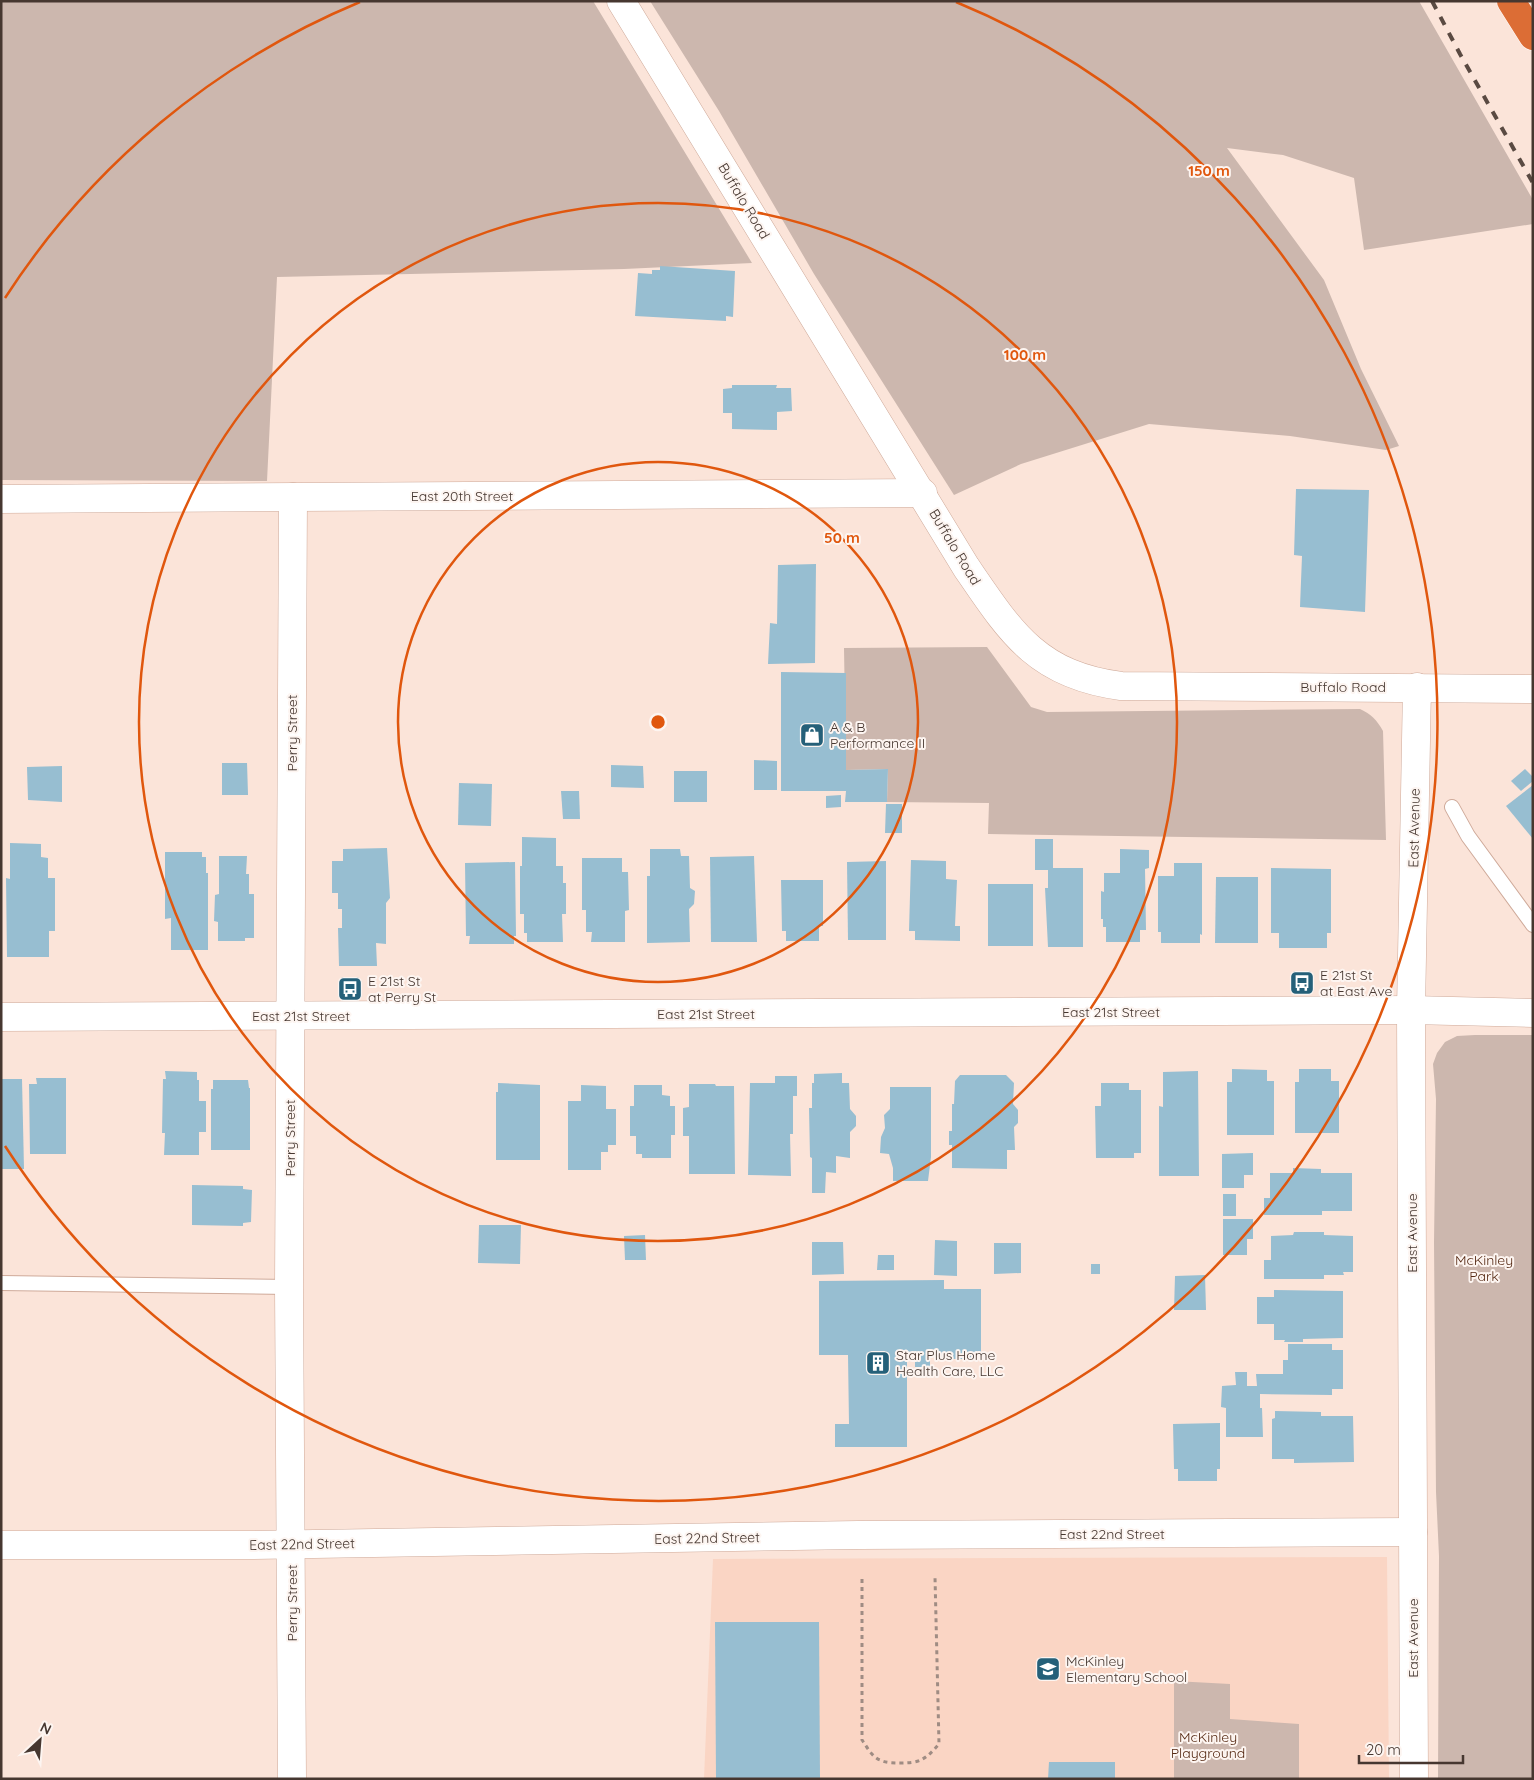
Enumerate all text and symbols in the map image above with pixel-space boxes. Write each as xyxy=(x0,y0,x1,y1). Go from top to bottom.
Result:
street label: Buffalo Road xyxy=(714,160,774,242)
text: 150 m xyxy=(1188,161,1230,180)
text: 100 m xyxy=(1004,345,1046,364)
street label: East 20th Street xyxy=(411,487,513,505)
street label: Buffalo Road xyxy=(925,506,985,588)
text: 50 m xyxy=(824,528,860,547)
street label: Buffalo Road xyxy=(1300,678,1386,696)
street label: Perry Street xyxy=(283,694,301,771)
centre of rings xyxy=(649,713,667,731)
place label: A & B Performance II xyxy=(830,718,925,752)
shop icon: A & B Performance II xyxy=(799,722,825,748)
street label: East Avenue xyxy=(1404,788,1424,868)
place label: E 21st St at East Ave xyxy=(1320,966,1393,1000)
bus stop icon: E 21st St at East Ave xyxy=(1289,970,1315,996)
place label: E 21st St at Perry St xyxy=(368,972,437,1006)
bus stop icon: E 21st St at Perry St xyxy=(337,976,363,1002)
street label: East 21st Street xyxy=(1062,1003,1160,1021)
street label: East 21st Street xyxy=(657,1005,755,1023)
street label: East 21st Street xyxy=(252,1007,350,1025)
street label: Perry Street xyxy=(281,1099,299,1176)
street label: East Avenue xyxy=(1403,1193,1421,1273)
park label: McKinley Park xyxy=(1455,1251,1513,1285)
place label: Star Plus Home Health Care, LLC xyxy=(896,1346,1003,1380)
building icon: Star Plus Home Health Care, LLC xyxy=(865,1350,891,1376)
street label: East 22nd Street xyxy=(1059,1525,1165,1543)
street label: East 22nd Street xyxy=(654,1528,760,1548)
street label: East 22nd Street xyxy=(249,1534,355,1554)
street label: Perry Street xyxy=(283,1564,301,1641)
street label: East Avenue xyxy=(1404,1598,1422,1678)
place label: McKinley Elementary School xyxy=(1066,1652,1187,1686)
school or university icon: McKinley Elementary School xyxy=(1035,1656,1061,1682)
north arrow xyxy=(15,1715,65,1765)
text: N xyxy=(37,1718,54,1739)
park label: McKinley Playground xyxy=(1171,1728,1245,1762)
scale bar xyxy=(1359,1732,1463,1764)
text: 20 m xyxy=(1366,1740,1401,1759)

